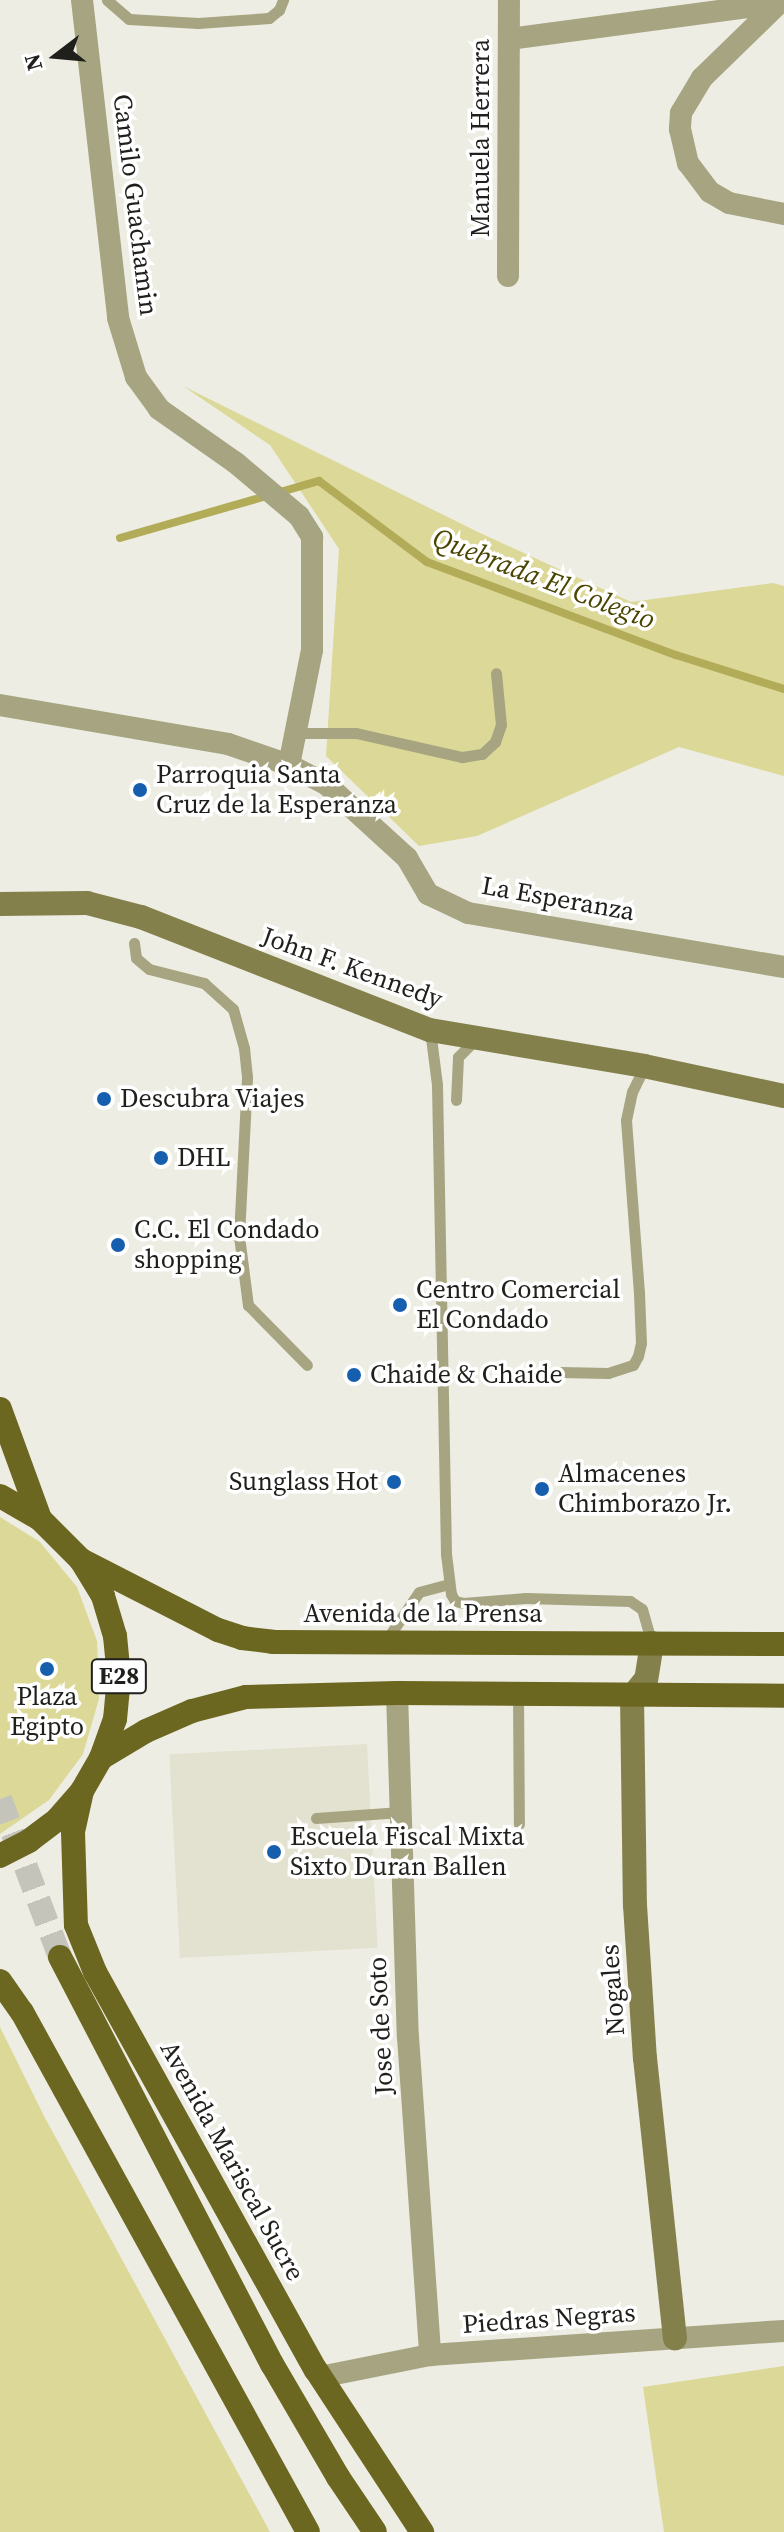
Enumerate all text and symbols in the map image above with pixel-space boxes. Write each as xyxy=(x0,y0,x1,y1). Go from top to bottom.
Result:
north arrow xyxy=(16,16,96,96)
street label: Manuela Herrera xyxy=(465,39,497,237)
text: N xyxy=(16,51,50,74)
street label: Camilo Guachamin xyxy=(106,92,164,318)
water label: Quebrada El Colegio xyxy=(428,520,660,636)
place label: Parroquia Santa Cruz de la Esperanza xyxy=(156,759,397,820)
marker: Parroquia Santa Cruz de la Esperanza xyxy=(131,781,149,799)
street label: La Esperanza xyxy=(479,870,637,928)
street label: John F. Kennedy xyxy=(257,921,447,1015)
place label: Descubra Viajes xyxy=(120,1083,305,1115)
marker: Descubra Viajes xyxy=(95,1090,113,1108)
place label: DHL xyxy=(177,1142,231,1174)
marker: DHL xyxy=(152,1149,170,1167)
place label: C.C. El Condado shopping xyxy=(134,1214,320,1276)
marker: C.C. El Condado shopping xyxy=(109,1236,127,1254)
place label: Centro Comercial El Condado xyxy=(416,1274,620,1336)
marker: Centro Comercial El Condado xyxy=(391,1296,409,1314)
place label: Chaide & Chaide xyxy=(370,1359,563,1391)
marker: Chaide & Chaide xyxy=(345,1366,363,1384)
place label: Almacenes Chimborazo Jr. xyxy=(558,1458,732,1520)
place label: Sunglass Hot xyxy=(229,1466,378,1498)
marker: Sunglass Hot xyxy=(385,1473,403,1491)
marker: Almacenes Chimborazo Jr. xyxy=(533,1480,551,1498)
street label: Avenida de la Prensa xyxy=(303,1598,543,1630)
road number: E28 xyxy=(89,1656,149,1696)
marker: Plaza Egipto xyxy=(38,1660,56,1678)
place label: Plaza Egipto xyxy=(10,1681,84,1742)
place label: Escuela Fiscal Mixta Sixto Duran Ballen xyxy=(290,1821,524,1882)
marker: Escuela Fiscal Mixta Sixto Duran Ballen xyxy=(265,1843,283,1861)
street label: Nogales xyxy=(594,1943,632,2037)
street label: Jose de Soto xyxy=(362,1956,400,2096)
street label: Avenida Mariscal Sucre xyxy=(153,2036,311,2286)
street label: Piedras Negras xyxy=(461,2297,637,2341)

